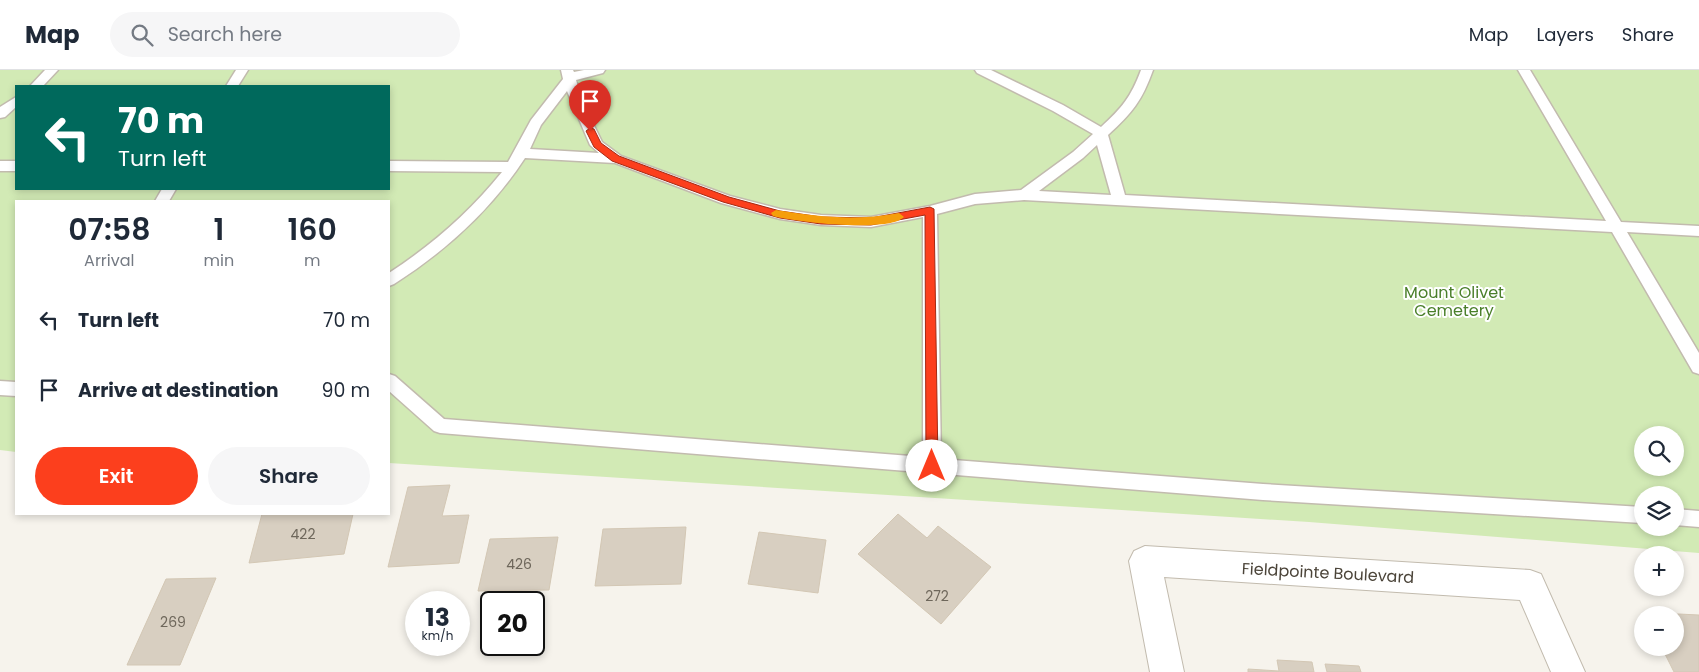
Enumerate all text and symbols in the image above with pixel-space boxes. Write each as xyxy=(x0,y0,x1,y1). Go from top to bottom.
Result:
search box xyxy=(110,12,460,57)
text: Map xyxy=(25,18,80,51)
icon: search xyxy=(128,21,156,49)
text: Search here xyxy=(168,21,282,48)
text: Map xyxy=(1469,22,1509,47)
text: Layers xyxy=(1537,22,1594,47)
text: Share xyxy=(1622,22,1674,47)
pin xyxy=(569,80,611,131)
icon: arrive xyxy=(576,87,604,115)
text: 70 m xyxy=(118,96,204,145)
icon: left xyxy=(35,105,100,170)
text: Turn left xyxy=(118,143,206,174)
text: 07:58 xyxy=(68,208,150,251)
text: 1 xyxy=(214,208,224,251)
text: 160 xyxy=(287,208,337,251)
text: Arrival xyxy=(84,249,135,272)
text: min xyxy=(204,249,234,272)
text: m xyxy=(304,249,320,272)
park label: Mount Olivet Cemetery xyxy=(1404,281,1504,322)
icon: left xyxy=(35,306,63,334)
text: Turn left xyxy=(78,307,159,334)
text: 70 m xyxy=(323,307,370,334)
icon: arrive xyxy=(35,376,63,404)
text: Arrive at destination xyxy=(78,377,279,404)
text: 90 m xyxy=(321,377,370,404)
map controls xyxy=(1634,426,1684,656)
button: search xyxy=(1634,426,1684,476)
position arrow xyxy=(905,439,957,491)
button: Exit xyxy=(35,447,198,505)
button: Share xyxy=(208,447,370,505)
button: layers xyxy=(1634,486,1684,536)
house number: 422 xyxy=(291,524,315,544)
button: + xyxy=(1634,546,1684,596)
house number: 426 xyxy=(506,554,532,574)
street label: Fieldpointe Boulevard xyxy=(1241,557,1415,589)
house number: 272 xyxy=(925,586,949,606)
speed limit sign: 20 xyxy=(480,591,545,656)
text: 13 xyxy=(425,600,450,635)
button: − xyxy=(1634,606,1684,656)
house number: 269 xyxy=(160,612,186,632)
text: km/h xyxy=(422,627,453,644)

